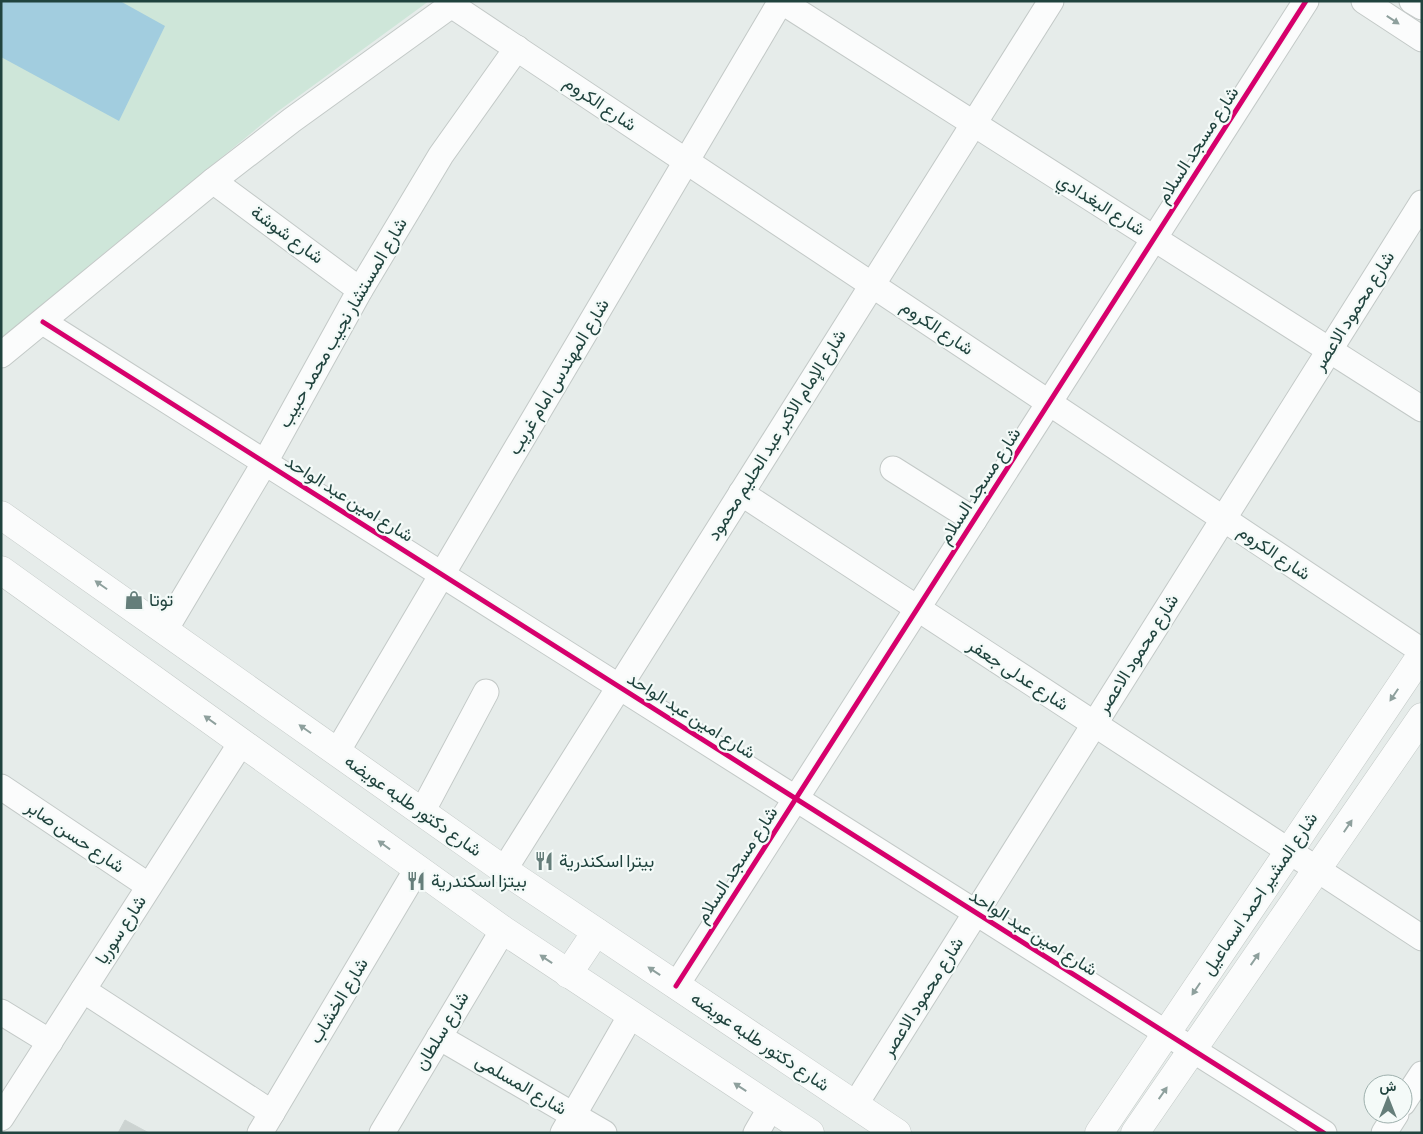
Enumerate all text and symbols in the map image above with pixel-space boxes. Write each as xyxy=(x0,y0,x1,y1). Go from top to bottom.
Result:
one-way arrow xyxy=(1386,15,1399,25)
street label: شارع الكروم xyxy=(559,72,640,137)
street label: شارع مسجد السلام xyxy=(1153,83,1244,208)
street label: شارع البغدادي xyxy=(1051,170,1149,244)
street label: شارع شوشة xyxy=(246,202,327,269)
street label: شارع المستشار نجيب محمد حبيب xyxy=(274,214,413,432)
street label: شارع محمود الاعصر xyxy=(1308,247,1400,376)
street label: شارع المهندس امام غريب xyxy=(504,295,615,459)
street label: شارع الكروم xyxy=(896,296,977,361)
street label: شارع الإمام الاكبر عبد الحليم محمود xyxy=(703,326,852,545)
street label: شارع مسجد السلام xyxy=(935,424,1026,549)
street label: شارع امين عبد الواحد xyxy=(281,451,417,548)
street label: شارع الكروم xyxy=(1233,521,1314,586)
one-way arrow xyxy=(94,580,107,590)
shop icon: توتا xyxy=(123,589,145,611)
place label: توتا xyxy=(149,590,173,611)
street label: شارع محمود الاعصر xyxy=(1092,590,1184,719)
street label: شارع عدلى جعفر xyxy=(962,634,1072,716)
street label: شارع امين عبد الواحد xyxy=(623,668,759,765)
one-way arrow xyxy=(1390,688,1399,702)
one-way arrow xyxy=(203,715,217,725)
one-way arrow xyxy=(298,724,312,734)
street label: شارع دكتور طلبه عويضه xyxy=(340,751,486,862)
street label: شارع حسن صابر xyxy=(20,796,128,878)
street label: شارع مسجد السلام xyxy=(692,803,783,928)
street label: شارع المشير احمد اسماعيل xyxy=(1198,809,1323,980)
one-way arrow xyxy=(1343,819,1353,832)
one-way arrow xyxy=(378,840,391,851)
restaurant icon: بيترا اسكندرية xyxy=(533,850,555,872)
place label: بيترا اسكندرية xyxy=(559,851,654,872)
restaurant icon: بيتزا اسكندرية xyxy=(405,870,427,892)
place label: بيتزا اسكندرية xyxy=(431,871,527,892)
street label: شارع امين عبد الواحد xyxy=(965,885,1101,982)
street label: شارع سوريا xyxy=(91,892,152,969)
street label: شارع محمود الاعصر xyxy=(877,933,969,1062)
one-way arrow xyxy=(1250,952,1260,966)
street label: شارع الخشاب xyxy=(305,954,374,1048)
one-way arrow xyxy=(539,954,553,964)
one-way arrow xyxy=(648,967,661,976)
one-way arrow xyxy=(1191,982,1201,996)
street label: شارع سلطان xyxy=(410,988,475,1075)
street label: شارع دكتور طلبه عويضه xyxy=(686,988,833,1097)
street label: شارع المسلمى xyxy=(471,1050,570,1120)
north arrow xyxy=(1363,1074,1413,1124)
text: ش xyxy=(1380,1078,1397,1095)
one-way arrow xyxy=(733,1082,747,1092)
one-way arrow xyxy=(1158,1086,1168,1100)

